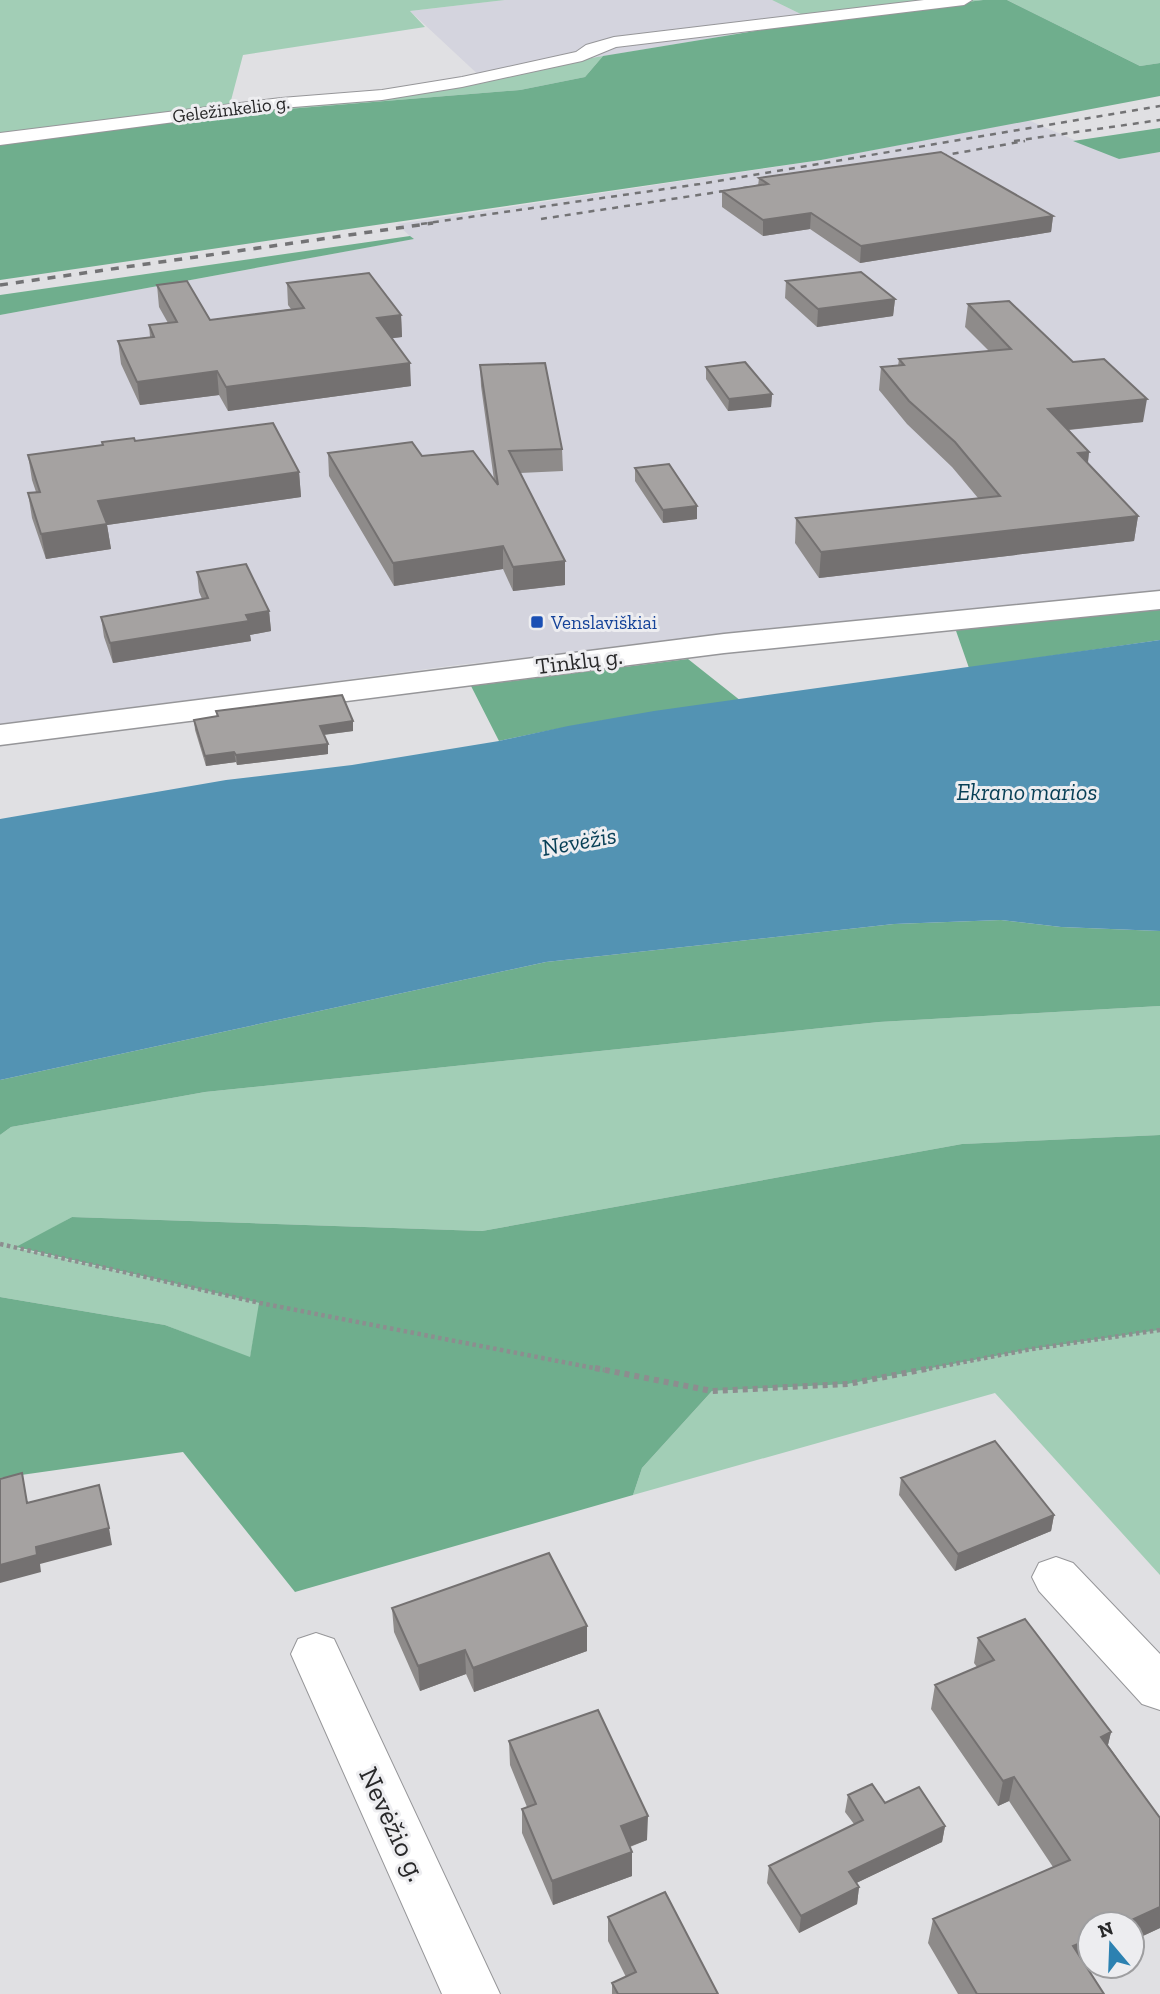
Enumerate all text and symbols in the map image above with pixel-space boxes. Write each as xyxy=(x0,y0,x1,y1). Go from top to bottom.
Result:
street label: Geležinkelio g. xyxy=(171,90,291,128)
place label: Venslaviškiai xyxy=(550,611,657,634)
marker: Venslaviškiai xyxy=(529,614,545,630)
street label: Tinklų g. xyxy=(534,642,624,680)
water label: Ekrano marios xyxy=(957,777,1097,806)
water label: Nevėžis xyxy=(539,820,619,862)
street label: Nevėžio g. xyxy=(352,1762,434,1886)
north arrow xyxy=(1076,1910,1146,1980)
text: N xyxy=(1095,1916,1116,1943)

